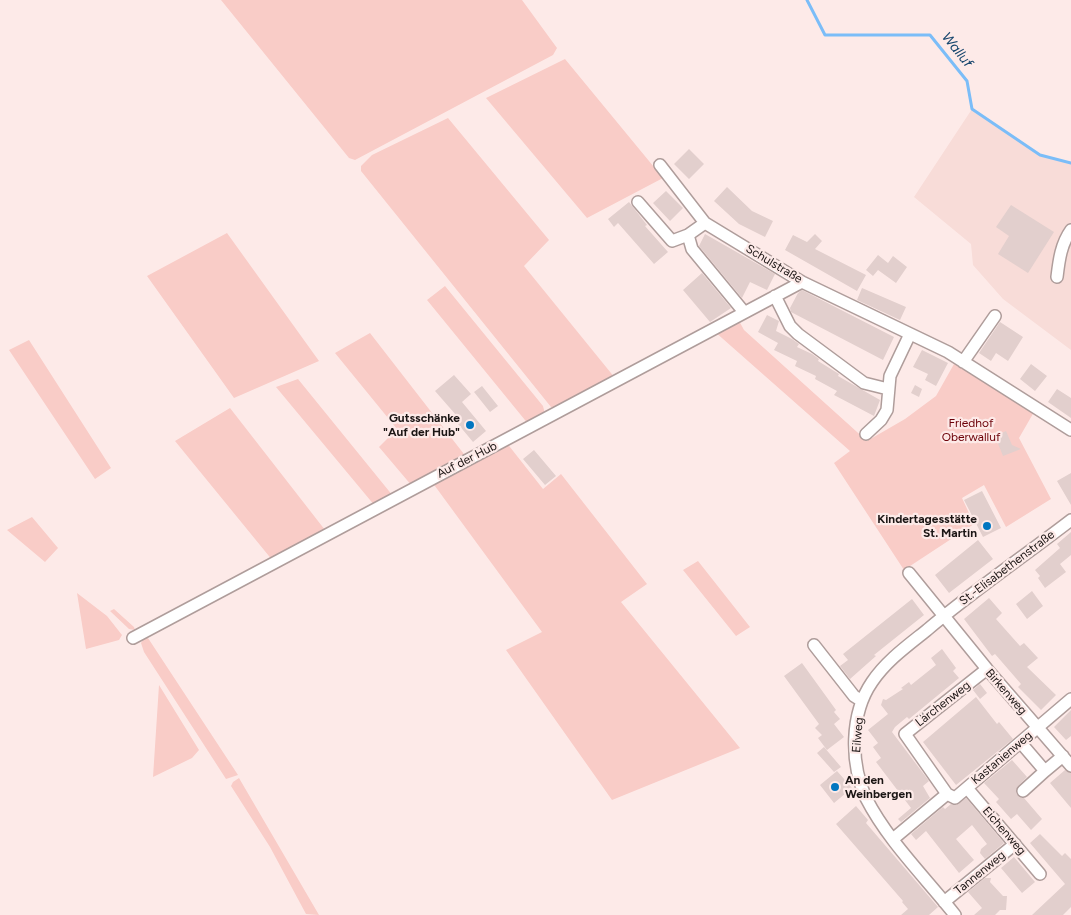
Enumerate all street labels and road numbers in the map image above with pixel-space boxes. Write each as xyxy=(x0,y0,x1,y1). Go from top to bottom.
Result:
street label: Schulstraße xyxy=(743,241,805,287)
street label: Auf der Hub xyxy=(435,439,499,481)
street label: St.-Elisabethenstraße xyxy=(957,528,1057,608)
street label: Birkenweg xyxy=(982,666,1030,718)
street label: Lärchenweg xyxy=(913,678,973,730)
street label: Eilweg xyxy=(849,717,867,753)
street label: Kastanienweg xyxy=(969,728,1035,788)
street label: Eichenweg xyxy=(979,804,1029,858)
street label: Tannenweg xyxy=(952,848,1008,898)

